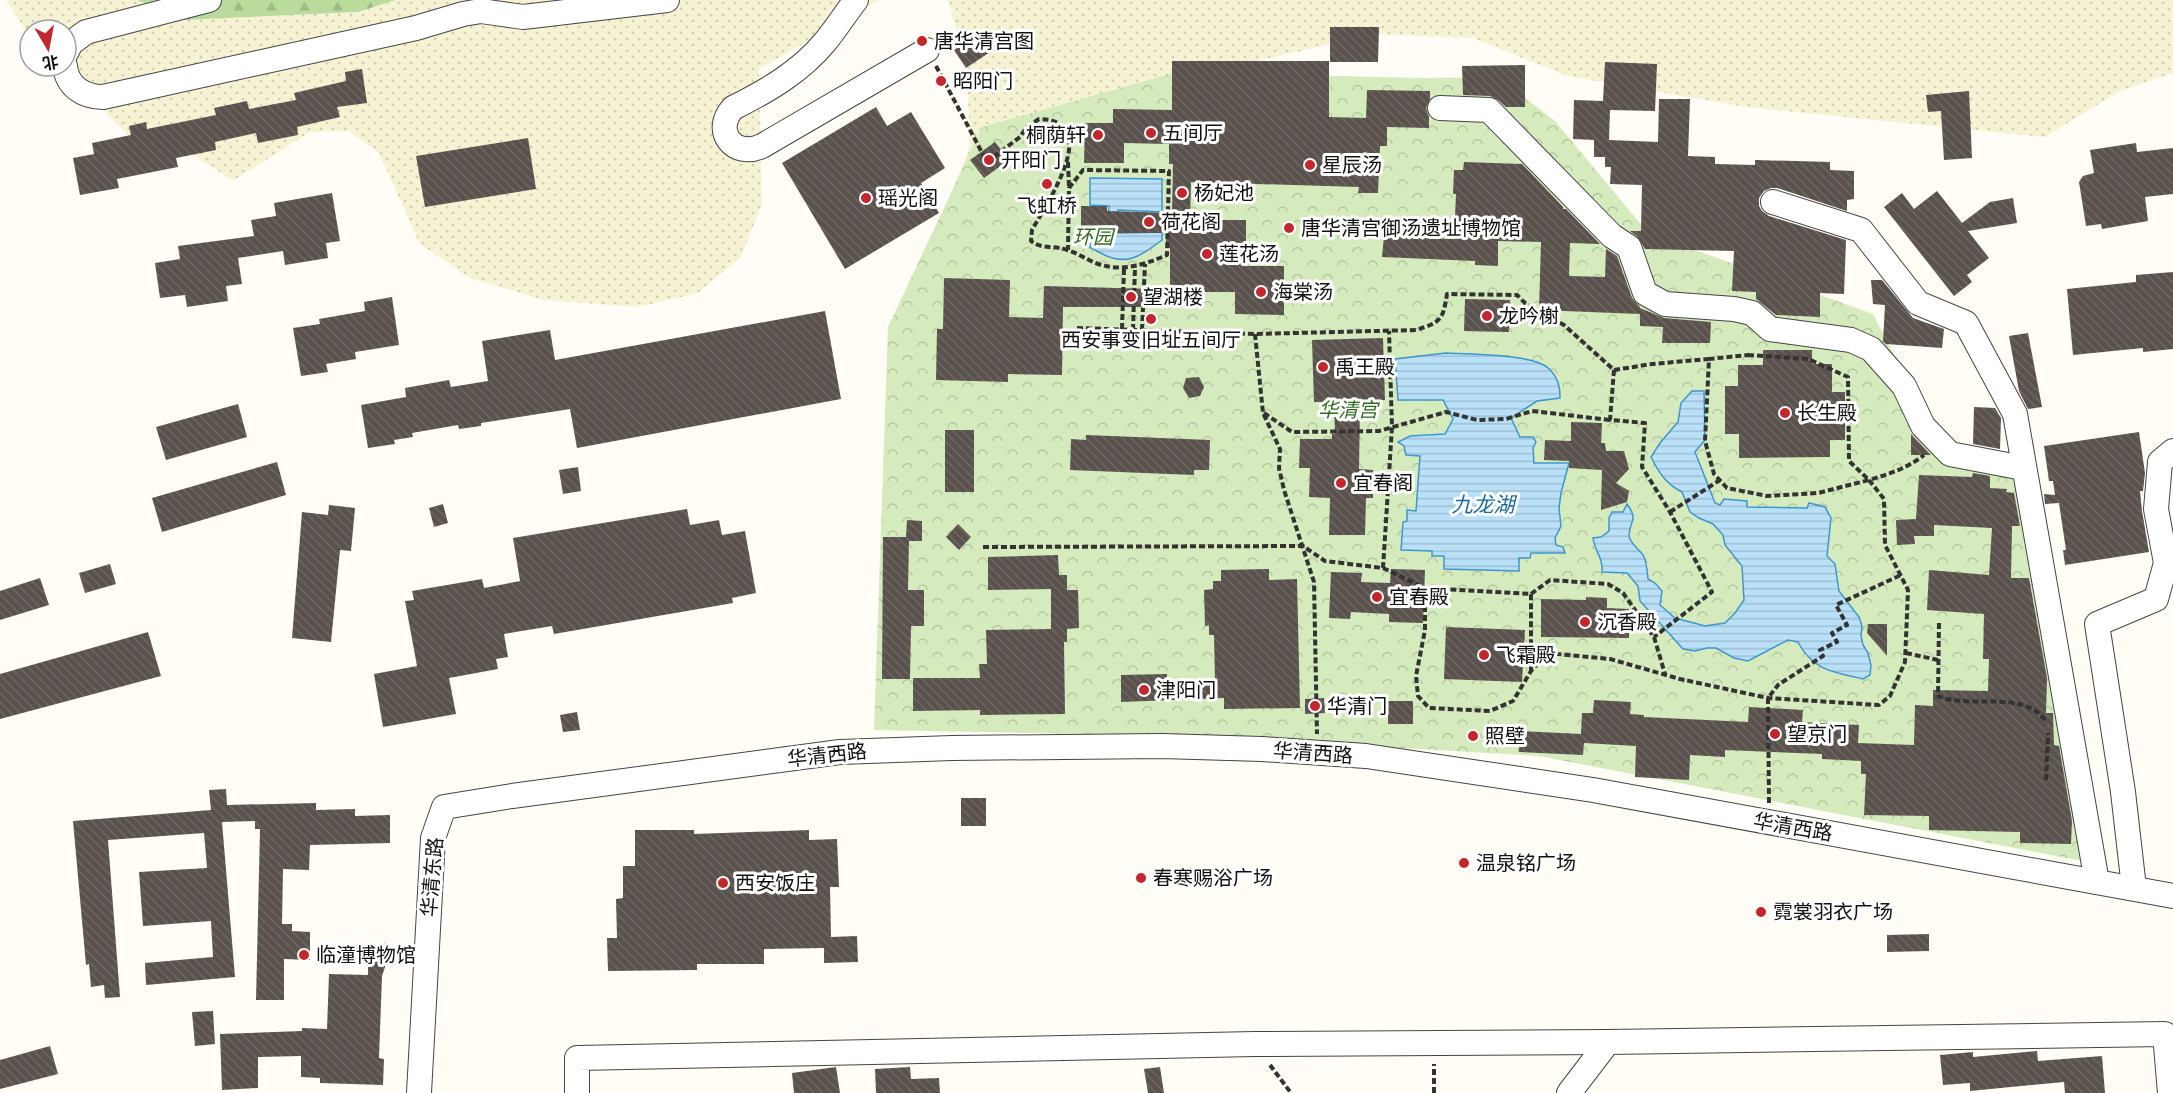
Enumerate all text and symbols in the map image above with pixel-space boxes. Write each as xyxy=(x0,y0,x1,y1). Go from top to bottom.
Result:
north arrow xyxy=(18,18,78,78)
place label: 唐华清宫图 xyxy=(934,29,1034,53)
marker: 唐华清宫图 xyxy=(915,34,929,48)
text: 北 xyxy=(41,52,60,73)
place label: 昭阳门 xyxy=(953,69,1013,93)
marker: 昭阳门 xyxy=(934,74,948,88)
place label: 五间厅 xyxy=(1163,121,1223,145)
place label: 桐荫轩 xyxy=(1026,123,1086,147)
marker: 五间厅 xyxy=(1144,126,1158,140)
marker: 桐荫轩 xyxy=(1091,128,1105,142)
place label: 开阳门 xyxy=(1001,148,1061,172)
marker: 开阳门 xyxy=(982,153,996,167)
place label: 星辰汤 xyxy=(1322,153,1382,177)
marker: 星辰汤 xyxy=(1303,158,1317,172)
marker: 飞虹桥 xyxy=(1040,177,1054,191)
place label: 杨妃池 xyxy=(1194,181,1254,205)
place label: 瑶光阁 xyxy=(878,186,938,210)
marker: 杨妃池 xyxy=(1175,186,1189,200)
marker: 瑶光阁 xyxy=(859,191,873,205)
place label: 飞虹桥 xyxy=(1017,194,1077,218)
place label: 荷花阁 xyxy=(1161,210,1221,234)
marker: 荷花阁 xyxy=(1142,215,1156,229)
place label: 唐华清宫御汤遗址博物馆 xyxy=(1301,216,1521,240)
marker: 唐华清宫御汤遗址博物馆 xyxy=(1282,221,1296,235)
park label: 环园 xyxy=(1073,225,1116,249)
place label: 莲花汤 xyxy=(1219,242,1279,266)
marker: 莲花汤 xyxy=(1200,247,1214,261)
place label: 海棠汤 xyxy=(1273,280,1333,304)
place label: 望湖楼 xyxy=(1143,285,1203,309)
marker: 海棠汤 xyxy=(1254,285,1268,299)
marker: 望湖楼 xyxy=(1124,290,1138,304)
place label: 龙吟榭 xyxy=(1499,304,1559,328)
marker: 龙吟榭 xyxy=(1480,309,1494,323)
marker: 西安事变旧址五间厅 xyxy=(1144,312,1158,326)
place label: 西安事变旧址五间厅 xyxy=(1061,328,1241,352)
place label: 禹王殿 xyxy=(1335,355,1395,379)
marker: 禹王殿 xyxy=(1316,360,1330,374)
park label: 华清宫 xyxy=(1318,398,1381,422)
place label: 长生殿 xyxy=(1797,401,1857,425)
marker: 长生殿 xyxy=(1778,406,1792,420)
place label: 宜春阁 xyxy=(1353,471,1413,495)
marker: 宜春阁 xyxy=(1334,476,1348,490)
water label: 九龙湖 xyxy=(1452,492,1517,517)
place label: 宜春殿 xyxy=(1389,585,1449,609)
marker: 宜春殿 xyxy=(1370,590,1384,604)
place label: 沉香殿 xyxy=(1597,610,1657,634)
marker: 沉香殿 xyxy=(1578,615,1592,629)
place label: 飞霜殿 xyxy=(1496,643,1556,667)
marker: 飞霜殿 xyxy=(1477,648,1491,662)
place label: 津阳门 xyxy=(1156,678,1216,702)
marker: 津阳门 xyxy=(1137,683,1151,697)
place label: 华清门 xyxy=(1327,694,1387,718)
marker: 华清门 xyxy=(1308,699,1322,713)
place label: 望京门 xyxy=(1787,722,1847,746)
place label: 照壁 xyxy=(1485,724,1525,748)
marker: 望京门 xyxy=(1768,727,1782,741)
marker: 照壁 xyxy=(1466,729,1480,743)
street label: 华清西路 xyxy=(1272,738,1354,768)
street label: 华清西路 xyxy=(786,739,868,771)
street label: 华清西路 xyxy=(1752,808,1834,846)
street label: 华清东路 xyxy=(417,836,447,918)
place label: 温泉铭广场 xyxy=(1476,851,1576,875)
marker: 温泉铭广场 xyxy=(1457,856,1471,870)
place label: 春寒赐浴广场 xyxy=(1153,866,1273,890)
place label: 西安饭庄 xyxy=(735,871,815,895)
marker: 春寒赐浴广场 xyxy=(1134,871,1148,885)
marker: 西安饭庄 xyxy=(716,876,730,890)
place label: 霓裳羽衣广场 xyxy=(1773,900,1893,924)
marker: 霓裳羽衣广场 xyxy=(1754,905,1768,919)
place label: 临潼博物馆 xyxy=(316,943,416,967)
marker: 临潼博物馆 xyxy=(297,948,311,962)

